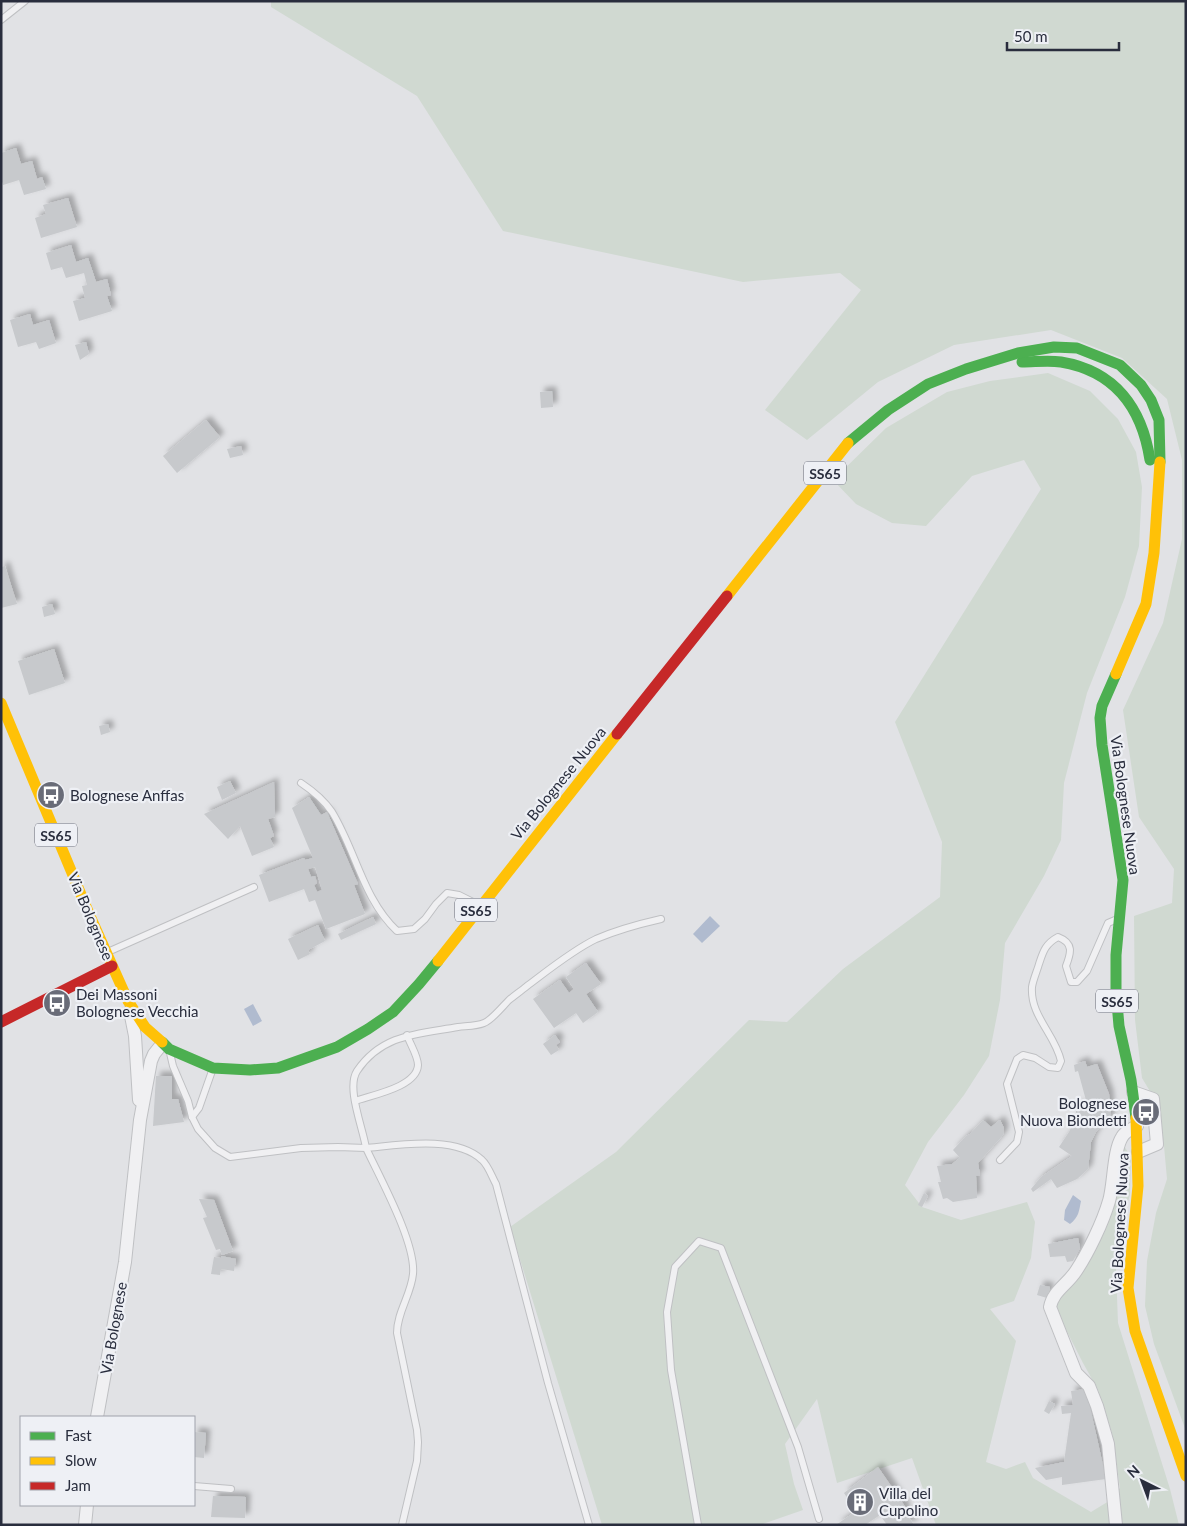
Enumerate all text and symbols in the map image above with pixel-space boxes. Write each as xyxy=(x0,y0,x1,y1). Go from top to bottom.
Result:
scale bar xyxy=(1007,20,1120,52)
text: 50 m xyxy=(1014,27,1048,45)
road number: SS65 xyxy=(804,462,846,484)
street label: Via Bolognese Nuova xyxy=(507,723,609,843)
street label: Via Bolognese Nuova xyxy=(1107,734,1145,876)
bus stop icon: Bolognese Anffas xyxy=(36,780,66,810)
place label: Bolognese Anffas xyxy=(70,786,184,804)
road number: SS65 xyxy=(35,824,77,846)
street label: Via Bolognese xyxy=(64,869,118,963)
road number: SS65 xyxy=(455,898,497,922)
place label: Dei Massoni Bolognese Vecchia xyxy=(76,985,198,1020)
bus stop icon: Dei Massoni Bolognese Vecchia xyxy=(42,988,72,1018)
road number: SS65 xyxy=(1096,989,1138,1012)
place label: Bolognese Nuova Biondetti xyxy=(1020,1094,1127,1129)
bus stop icon: Bolognese Nuova Biondetti xyxy=(1131,1097,1161,1127)
street label: Via Bolognese Nuova xyxy=(1106,1152,1132,1294)
street label: Via Bolognese xyxy=(96,1280,130,1376)
legend xyxy=(20,1416,195,1506)
text: Fast xyxy=(65,1426,92,1444)
text: Slow xyxy=(65,1451,97,1469)
north arrow xyxy=(1117,1456,1167,1506)
text: N xyxy=(1123,1461,1143,1481)
text: Jam xyxy=(65,1476,91,1494)
place label: Villa del Cupolino xyxy=(879,1484,938,1519)
building icon: Villa del Cupolino xyxy=(845,1487,875,1517)

